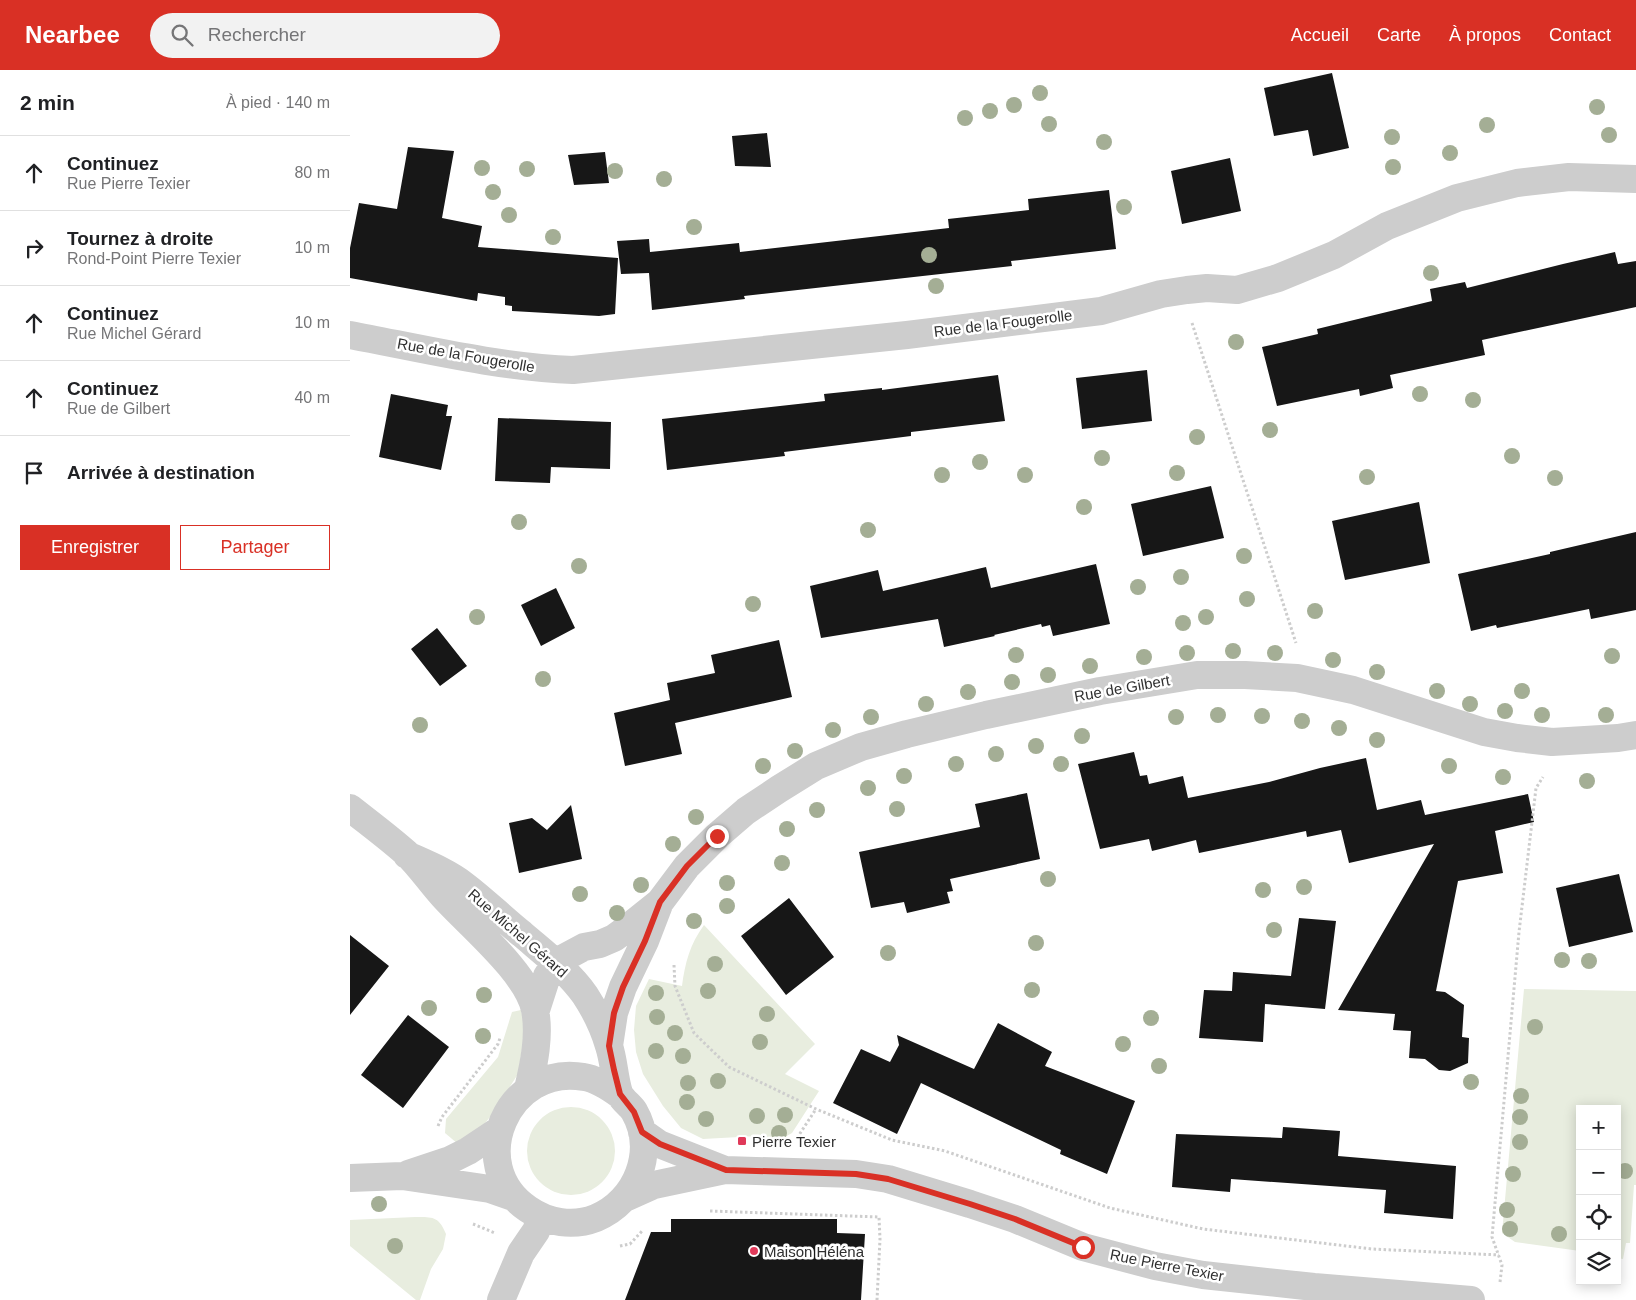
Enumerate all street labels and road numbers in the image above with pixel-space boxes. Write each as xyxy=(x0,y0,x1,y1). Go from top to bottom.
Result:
street label: Rue de la Fougerolle xyxy=(933,306,1073,340)
street label: Rue de la Fougerolle xyxy=(396,335,536,375)
street label: Rue de Gilbert xyxy=(1073,671,1172,705)
street label: Rue Michel Gérard xyxy=(465,885,571,981)
street label: Rue Pierre Texier xyxy=(1109,1246,1225,1284)

